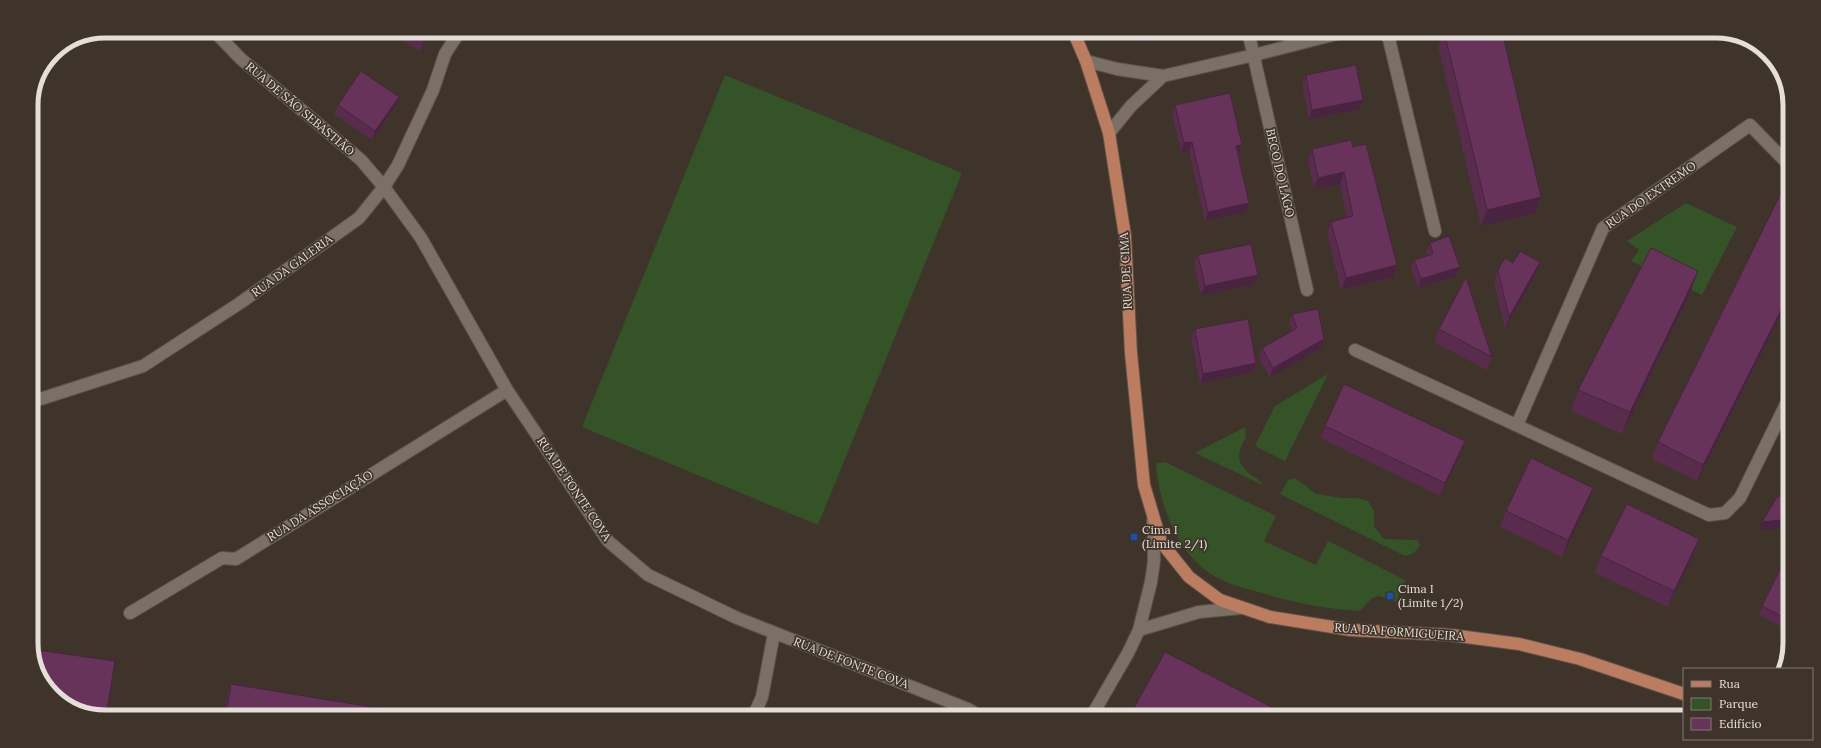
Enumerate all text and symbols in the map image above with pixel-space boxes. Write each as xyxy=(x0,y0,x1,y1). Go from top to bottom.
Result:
street label: RUA DE SÃO SEBASTIÃO xyxy=(243,59,358,159)
street label: BECO DO LAGO xyxy=(1263,127,1298,219)
street label: RUA DO EXTREMO xyxy=(1603,158,1699,231)
street label: RUA DA GALERIA xyxy=(248,231,335,300)
street label: RUA DE CIMA xyxy=(1116,232,1135,310)
street label: RUA DE FONTE COVA xyxy=(534,434,615,544)
street label: RUA DA ASSOCIAÇÃO xyxy=(264,467,375,544)
place label: Cima I (Limite 2/1) xyxy=(1142,522,1207,552)
marker: Cima I (Limite 2/1) xyxy=(1129,532,1139,542)
place label: Cima I (Limite 1/2) xyxy=(1398,581,1463,611)
marker: Cima I (Limite 1/2) xyxy=(1385,591,1395,601)
street label: RUA DA FORMIGUEIRA xyxy=(1334,619,1465,644)
street label: RUA DE FONTE COVA xyxy=(791,634,911,692)
legend xyxy=(1683,668,1813,740)
text: Rua xyxy=(1719,676,1740,691)
text: Parque xyxy=(1719,696,1759,711)
text: Edifício xyxy=(1719,716,1762,731)

